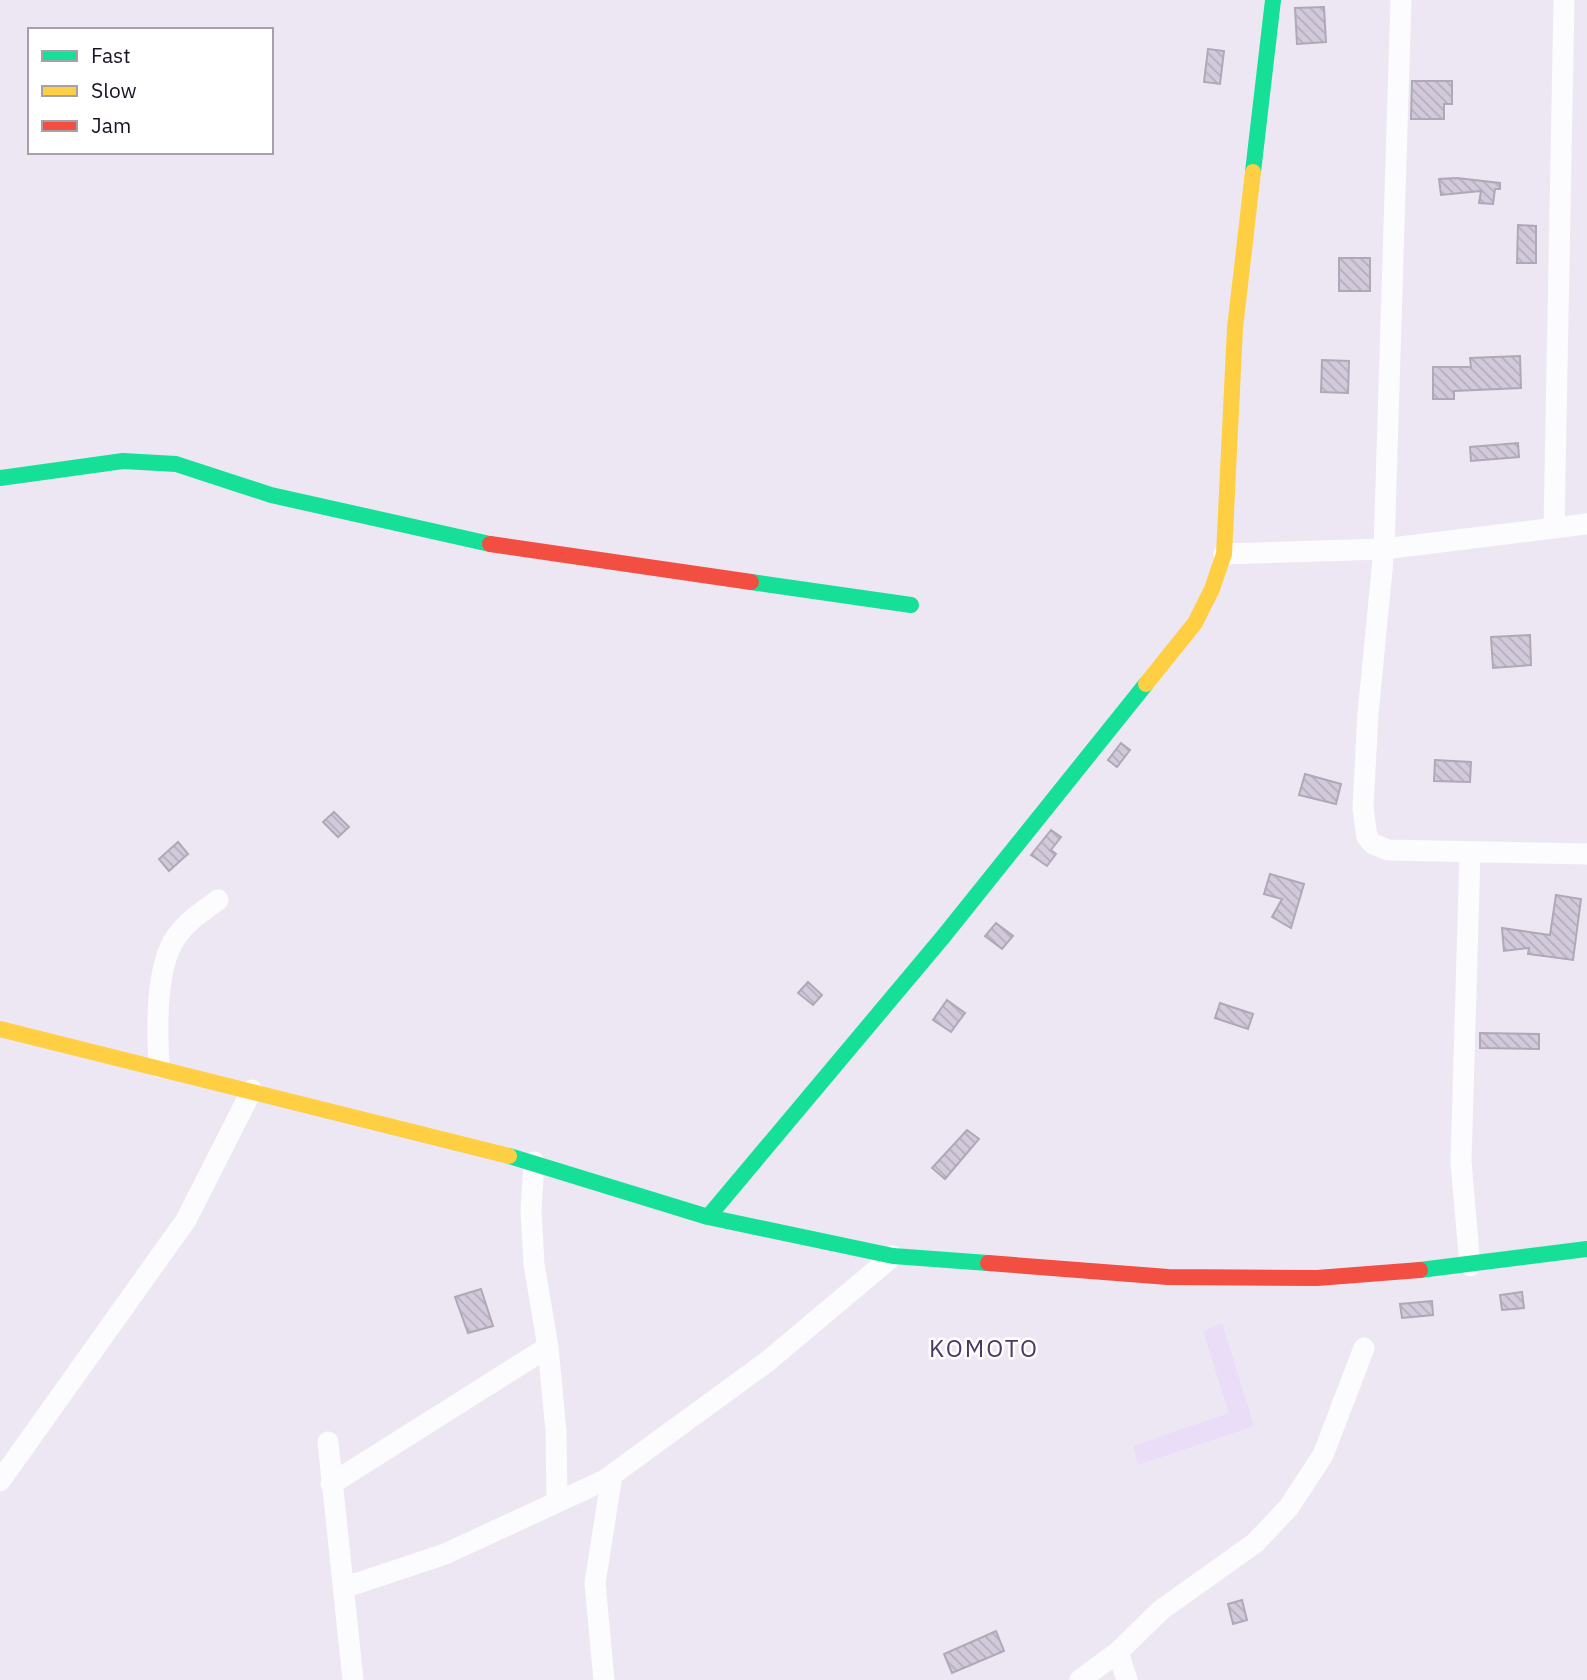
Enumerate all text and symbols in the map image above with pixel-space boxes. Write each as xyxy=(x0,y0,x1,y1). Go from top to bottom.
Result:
legend xyxy=(28,28,273,154)
text: Fast xyxy=(91,41,131,69)
text: Slow xyxy=(91,76,137,104)
text: Jam xyxy=(91,111,131,139)
district label: KOMOTO xyxy=(929,1332,1039,1364)

